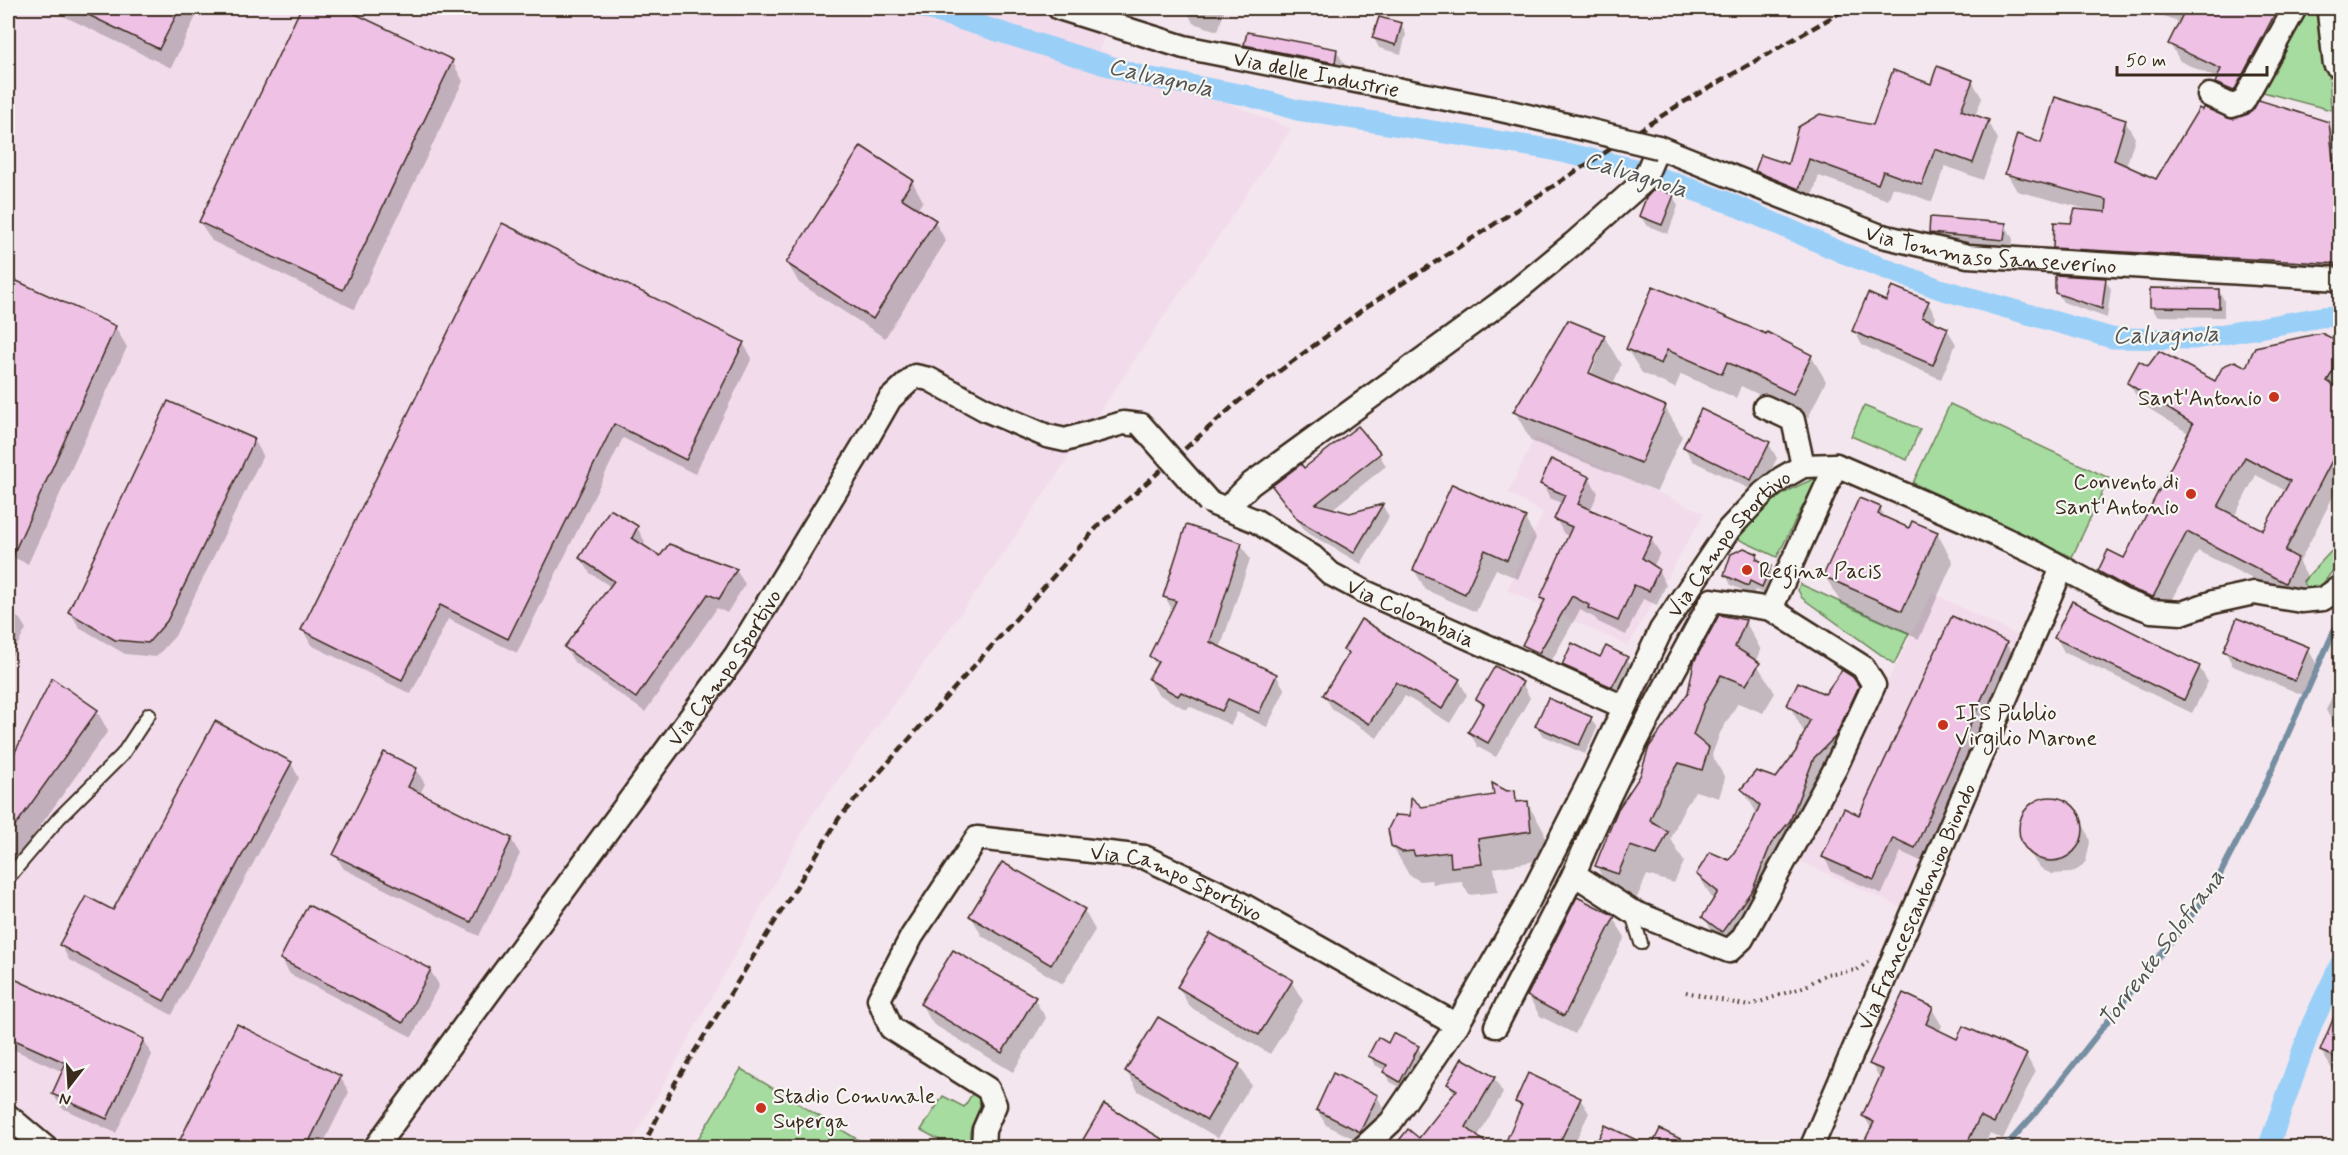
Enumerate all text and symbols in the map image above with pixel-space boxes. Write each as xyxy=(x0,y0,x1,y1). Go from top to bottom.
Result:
scale bar xyxy=(2117,39,2267,77)
street label: Via delle Industrie xyxy=(1231,45,1402,105)
text: 50 m xyxy=(2126,49,2166,73)
water label: Calvagnola xyxy=(1105,51,1216,106)
water label: Calvagnola xyxy=(1580,145,1691,206)
street label: Via Tommaso Sanseverino xyxy=(1860,219,2117,281)
water label: Calvagnola xyxy=(2112,319,2220,352)
place label: Sant'Antonio xyxy=(2138,385,2262,413)
marker: Sant'Antonio xyxy=(2267,390,2281,404)
street label: Via Campo Sportivo xyxy=(1661,464,1796,624)
place label: Convento di Sant'Antonio xyxy=(2055,469,2179,522)
marker: Convento di Sant'Antonio xyxy=(2184,487,2198,501)
place label: Regina Pacis xyxy=(1759,558,1882,589)
marker: Regina Pacis xyxy=(1740,563,1754,577)
street label: Via Colombaia xyxy=(1341,573,1479,655)
street label: Via Campo Sportivo xyxy=(662,584,789,753)
place label: IIS Publio Virgilio Marone xyxy=(1955,700,2097,756)
marker: IIS Publio Virgilio Marone xyxy=(1936,718,1950,732)
street label: Via Francescantonioo Biondo xyxy=(1852,779,1983,1035)
street label: Via Campo Sportivo xyxy=(1089,839,1267,929)
water label: Torrente Solofrana xyxy=(2092,863,2232,1035)
north arrow xyxy=(39,1056,99,1116)
place label: Stadio Comunale Superga xyxy=(773,1083,936,1137)
text: N xyxy=(57,1087,73,1111)
marker: Stadio Comunale Superga xyxy=(754,1101,768,1115)

